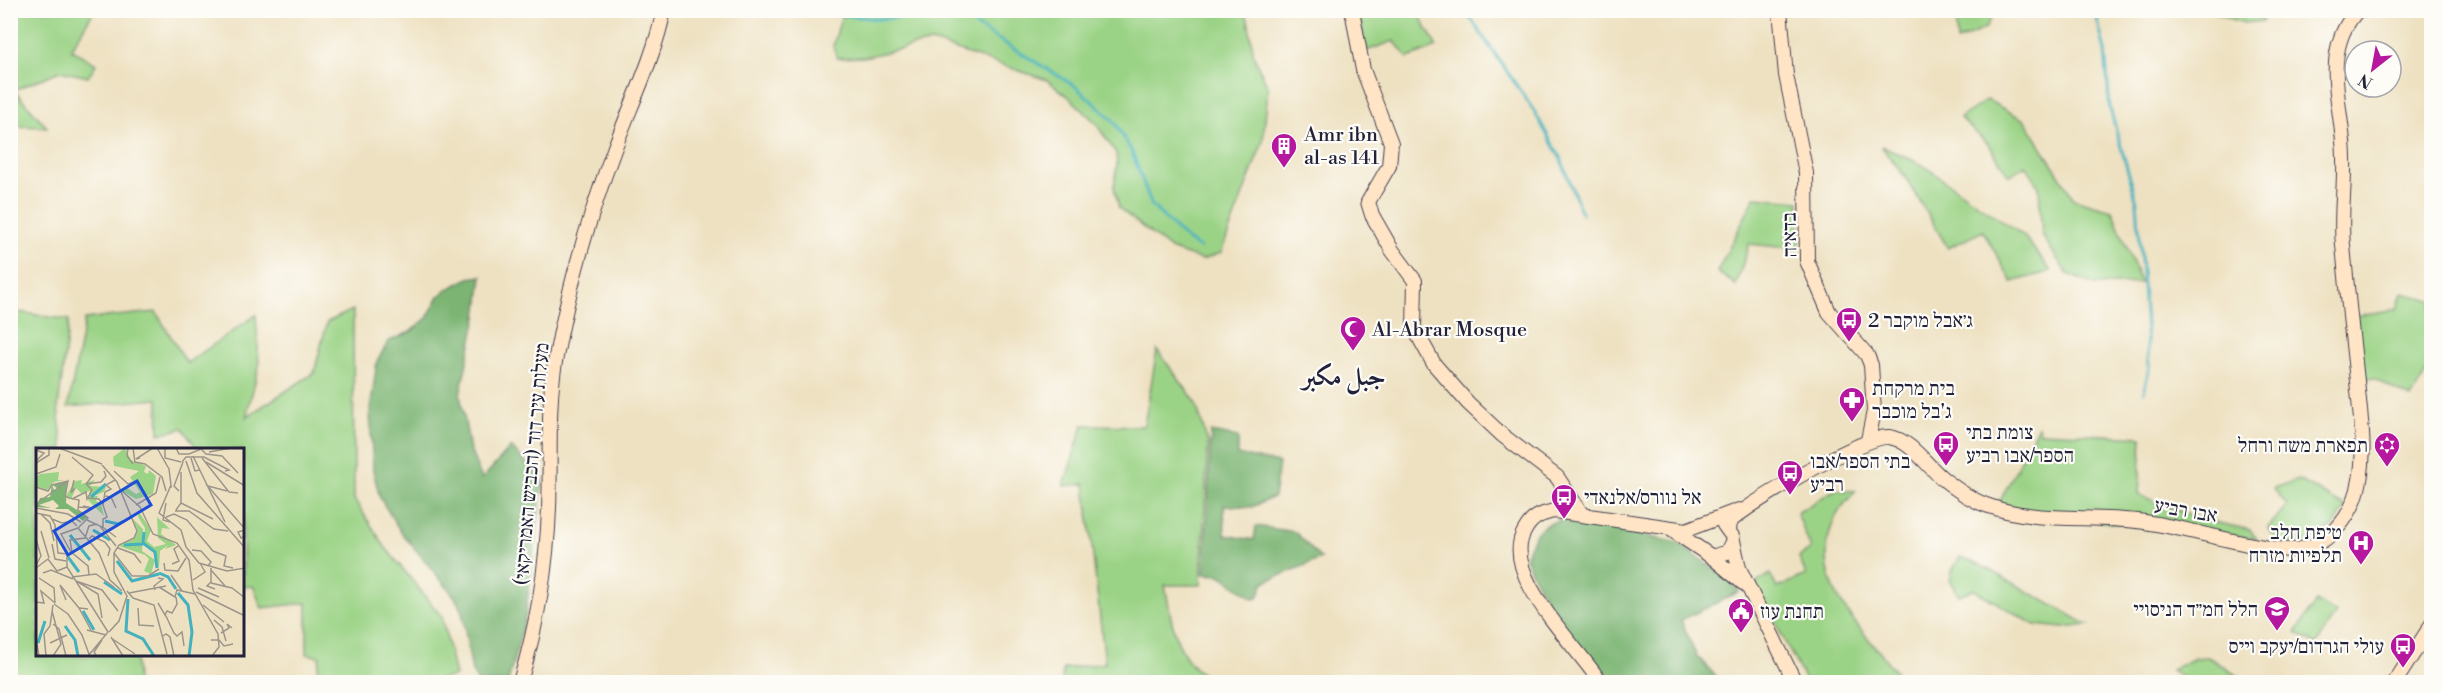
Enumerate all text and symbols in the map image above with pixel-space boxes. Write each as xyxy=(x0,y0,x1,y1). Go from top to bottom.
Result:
north arrow xyxy=(2343,39,2403,99)
text: N xyxy=(2355,69,2376,93)
place label: Amr ibn al-as 141 xyxy=(1303,123,1380,171)
building icon: Amr ibn al-as 141 xyxy=(1269,131,1299,169)
street label: בדאיה xyxy=(1778,212,1803,258)
bus stop icon: ג׳אבל מוקבר 2 xyxy=(1834,305,1864,343)
place label: ג׳אבל מוקבר 2 xyxy=(1868,309,1973,334)
mosque icon: Al-Abrar Mosque xyxy=(1338,314,1368,352)
place label: Al-Abrar Mosque xyxy=(1371,318,1527,343)
street label: מעלות עיר דוד (הכביש האמריקאי) xyxy=(509,342,556,587)
district label: جبل مكبر xyxy=(1299,361,1386,395)
place label: בית מרקחת ג'בל מוכבר xyxy=(1872,377,1955,425)
pharmacy icon: בית מרקחת ג'בל מוכבר xyxy=(1837,385,1867,423)
place label: צומת בתי הספר/אבו רביע xyxy=(1966,421,2074,469)
bus stop icon: צומת בתי הספר/אבו רביע xyxy=(1931,429,1961,467)
synagogue icon: תפארת משה ורחל xyxy=(2372,430,2402,468)
place label: תפארת משה ורחל xyxy=(2238,434,2368,459)
inset map xyxy=(36,448,244,657)
place label: בתי הספר/אבו רביע xyxy=(1810,450,1910,498)
bus stop icon: בתי הספר/אבו רביע xyxy=(1775,458,1805,496)
bus stop icon: אל נוורס/אלנאדי xyxy=(1549,482,1579,520)
place label: אל נוורס/אלנאדי xyxy=(1584,486,1702,511)
street label: אבו רביע xyxy=(2152,494,2219,529)
place label: טיפת חלב תלפיות מזרח xyxy=(2249,521,2342,569)
hospital icon: טיפת חלב תלפיות מזרח xyxy=(2346,528,2376,566)
school or university icon: הלל חמ״ד הניסויי xyxy=(2262,594,2292,632)
public building icon: תחנת עוז xyxy=(1726,596,1756,634)
place label: הלל חמ״ד הניסויי xyxy=(2133,598,2258,623)
place label: תחנת עוז xyxy=(1760,600,1824,625)
bus stop icon: עולי הגרדום/יעקב וייס xyxy=(2388,631,2418,669)
place label: עולי הגרדום/יעקב וייס xyxy=(2229,635,2384,660)

